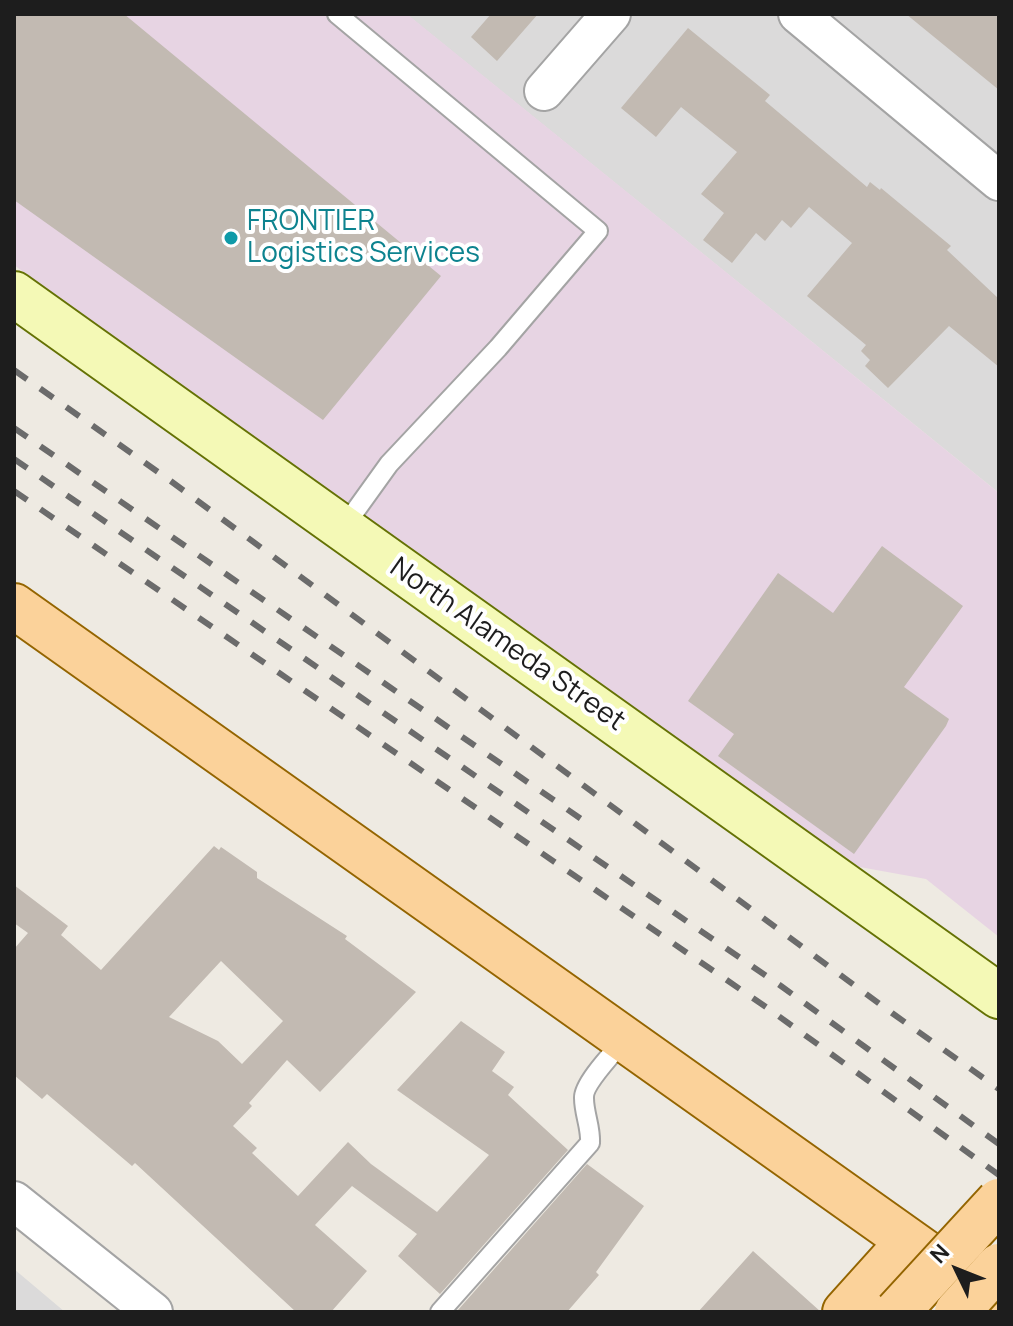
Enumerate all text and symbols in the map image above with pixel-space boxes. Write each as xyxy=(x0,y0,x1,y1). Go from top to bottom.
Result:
place label: FRONTIER Logistics Services xyxy=(247,205,480,271)
marker: FRONTIER Logistics Services xyxy=(222,229,240,247)
street label: North Alameda Street xyxy=(383,551,631,739)
north arrow xyxy=(917,1230,997,1310)
text: N xyxy=(923,1238,956,1270)

